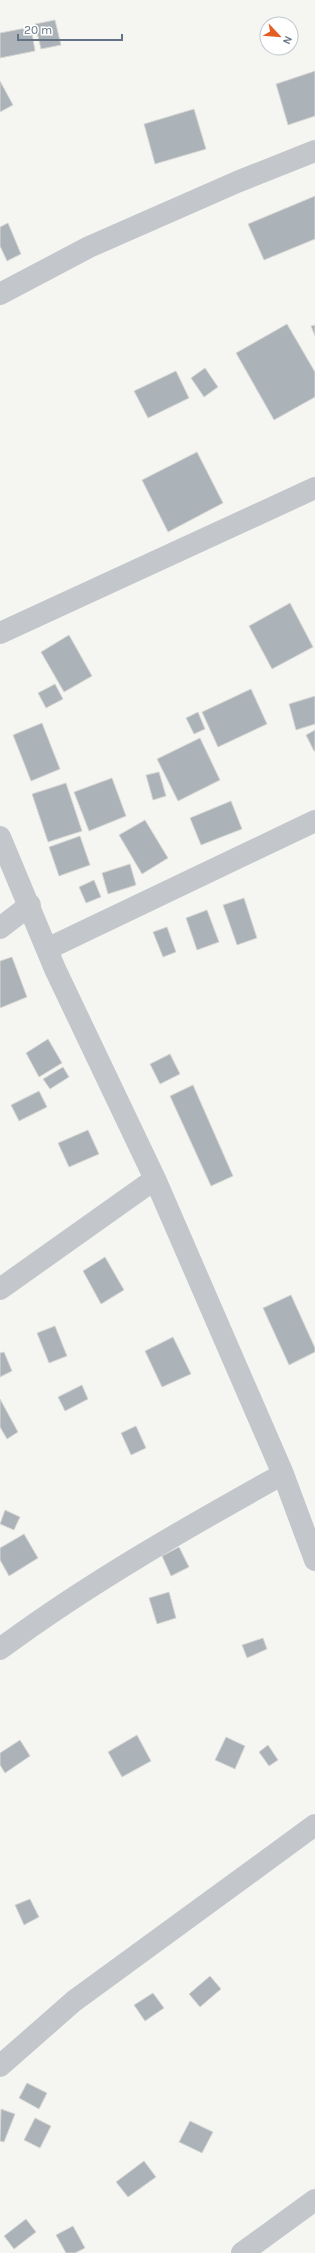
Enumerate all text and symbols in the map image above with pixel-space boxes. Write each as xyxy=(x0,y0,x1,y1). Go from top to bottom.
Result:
scale bar xyxy=(18,16,122,42)
north arrow xyxy=(259,16,299,56)
text: 20 m xyxy=(24,23,52,37)
text: N xyxy=(280,34,295,47)

